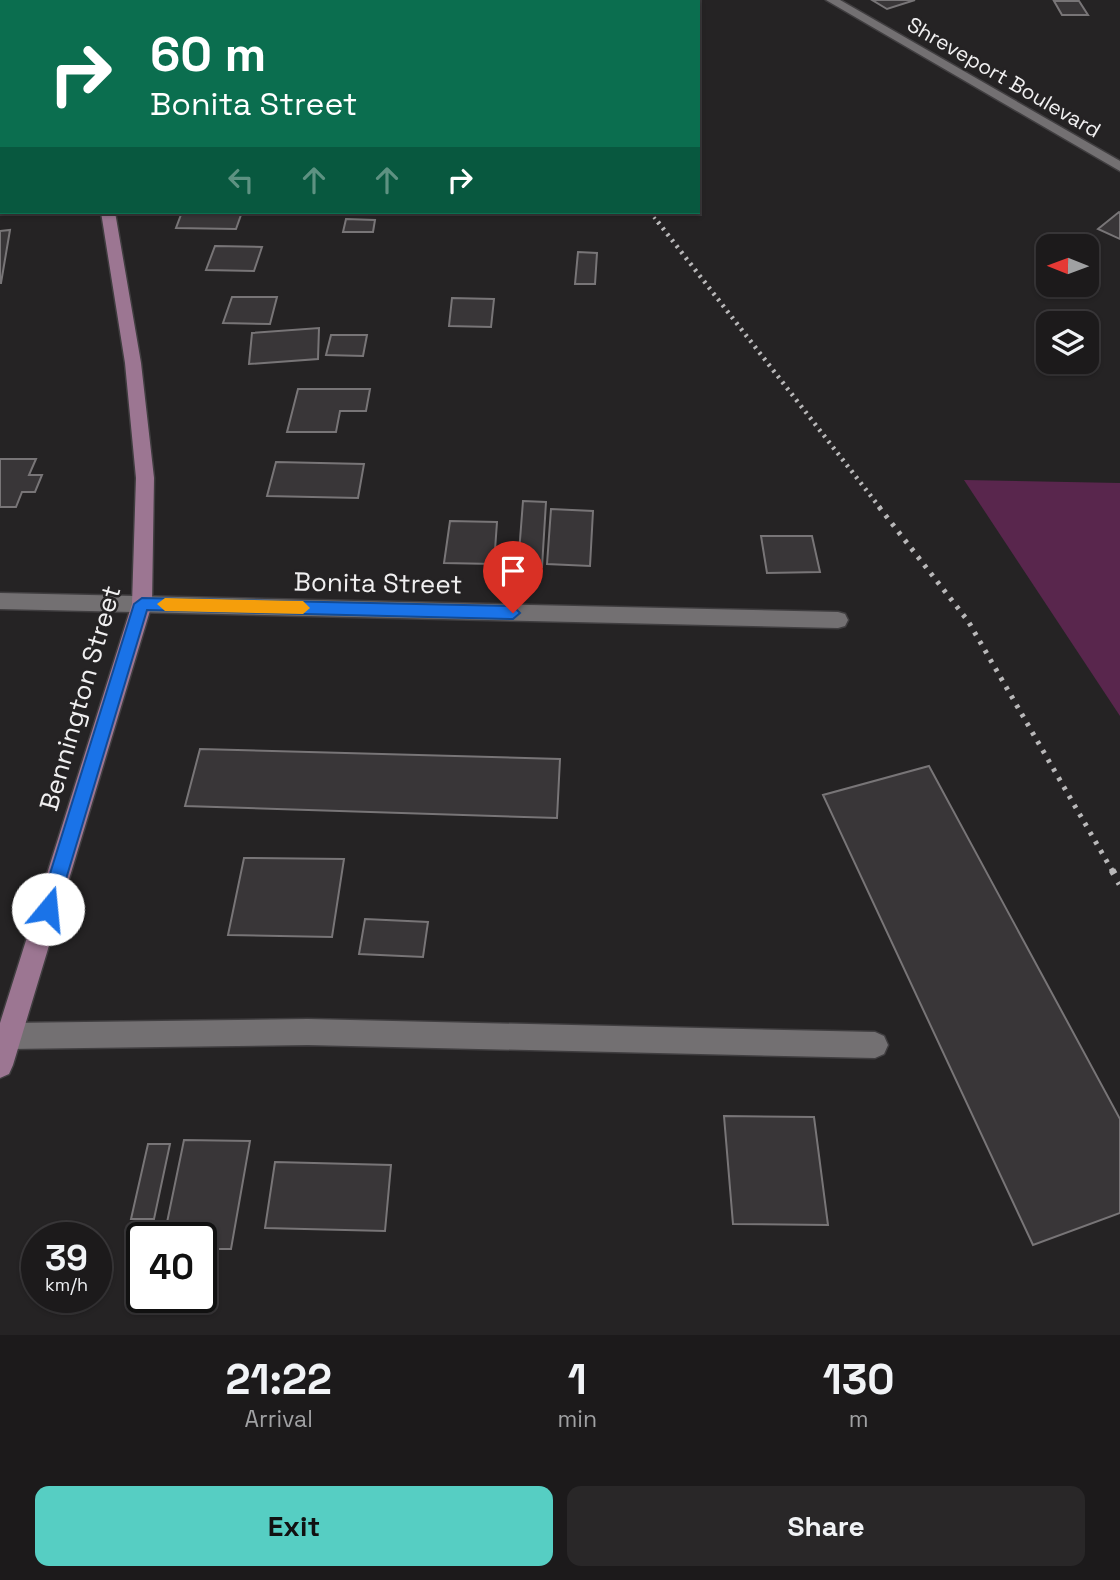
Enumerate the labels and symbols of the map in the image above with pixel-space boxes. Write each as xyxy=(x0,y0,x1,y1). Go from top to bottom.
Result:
street label: Shreveport Boulevard xyxy=(902,11,1106,143)
north arrow xyxy=(1036,234,1099,298)
pin xyxy=(483,541,543,613)
street label: Bonita Street xyxy=(293,565,463,601)
street label: Bennington Street xyxy=(32,581,128,815)
position arrow xyxy=(11,872,85,946)
speed limit sign: 40 xyxy=(126,1222,217,1313)

